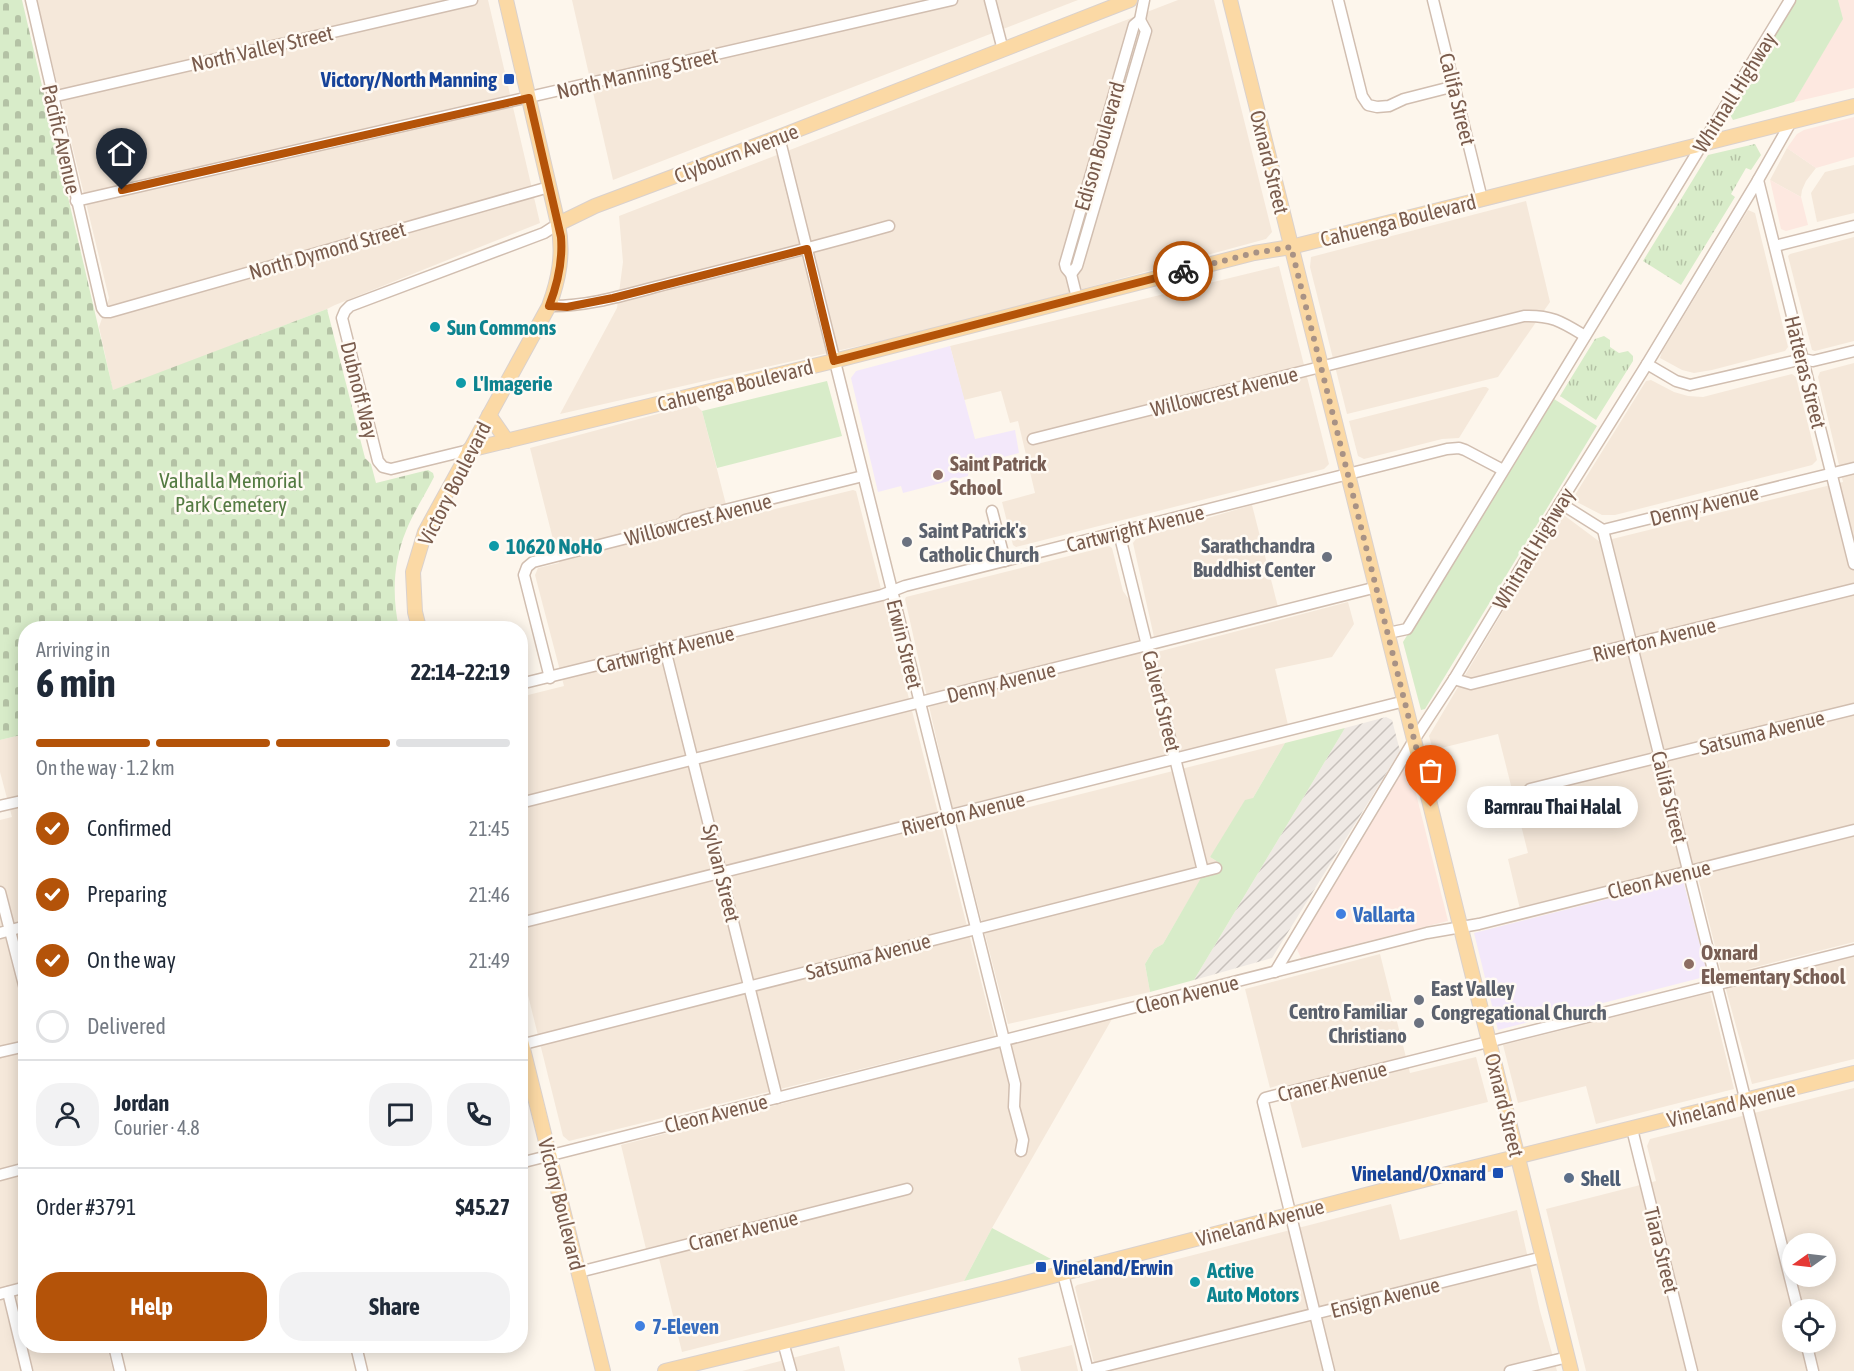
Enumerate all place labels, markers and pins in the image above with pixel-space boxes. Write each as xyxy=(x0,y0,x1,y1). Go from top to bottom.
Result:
place label: Victory/North Manning xyxy=(320,67,498,91)
marker: Victory/North Manning xyxy=(502,72,516,86)
pin xyxy=(96,128,147,190)
place label: Sun Commons xyxy=(447,315,557,339)
marker: Sun Commons xyxy=(428,320,442,334)
place label: L'Imagerie xyxy=(473,371,552,395)
marker: L'Imagerie xyxy=(454,376,468,390)
place label: Saint Patrick School xyxy=(950,451,1047,499)
marker: Saint Patrick School xyxy=(931,468,945,482)
place label: Saint Patrick's Catholic Church xyxy=(919,518,1039,566)
place label: Sarathchandra Buddhist Center xyxy=(1193,533,1316,581)
place label: 10620 NoHo xyxy=(506,534,603,558)
marker: Saint Patrick's Catholic Church xyxy=(900,535,914,549)
marker: 10620 NoHo xyxy=(487,539,501,553)
marker: Sarathchandra Buddhist Center xyxy=(1320,550,1334,564)
pin xyxy=(1405,745,1456,807)
callout: Barnrau Thai Halal xyxy=(1467,786,1638,828)
place label: Vallarta xyxy=(1352,902,1415,926)
marker: Vallarta xyxy=(1334,907,1348,921)
place label: Oxnard Elementary School xyxy=(1701,940,1846,988)
marker: Oxnard Elementary School xyxy=(1682,957,1696,971)
place label: East Valley Congregational Church xyxy=(1431,976,1607,1024)
marker: East Valley Congregational Church xyxy=(1412,993,1426,1007)
place label: Centro Familiar Christiano xyxy=(1289,999,1408,1047)
marker: Centro Familiar Christiano xyxy=(1412,1016,1426,1030)
place label: Vineland/Oxnard xyxy=(1351,1161,1486,1185)
marker: Vineland/Oxnard xyxy=(1491,1166,1505,1180)
place label: Shell xyxy=(1581,1166,1621,1190)
marker: Shell xyxy=(1562,1171,1576,1185)
place label: Vineland/Erwin xyxy=(1052,1255,1173,1279)
place label: Active Auto Motors xyxy=(1206,1258,1300,1306)
marker: Vineland/Erwin xyxy=(1034,1260,1048,1274)
marker: Active Auto Motors xyxy=(1188,1275,1202,1289)
place label: 7-Eleven xyxy=(652,1314,719,1338)
marker: 7-Eleven xyxy=(633,1319,647,1333)

